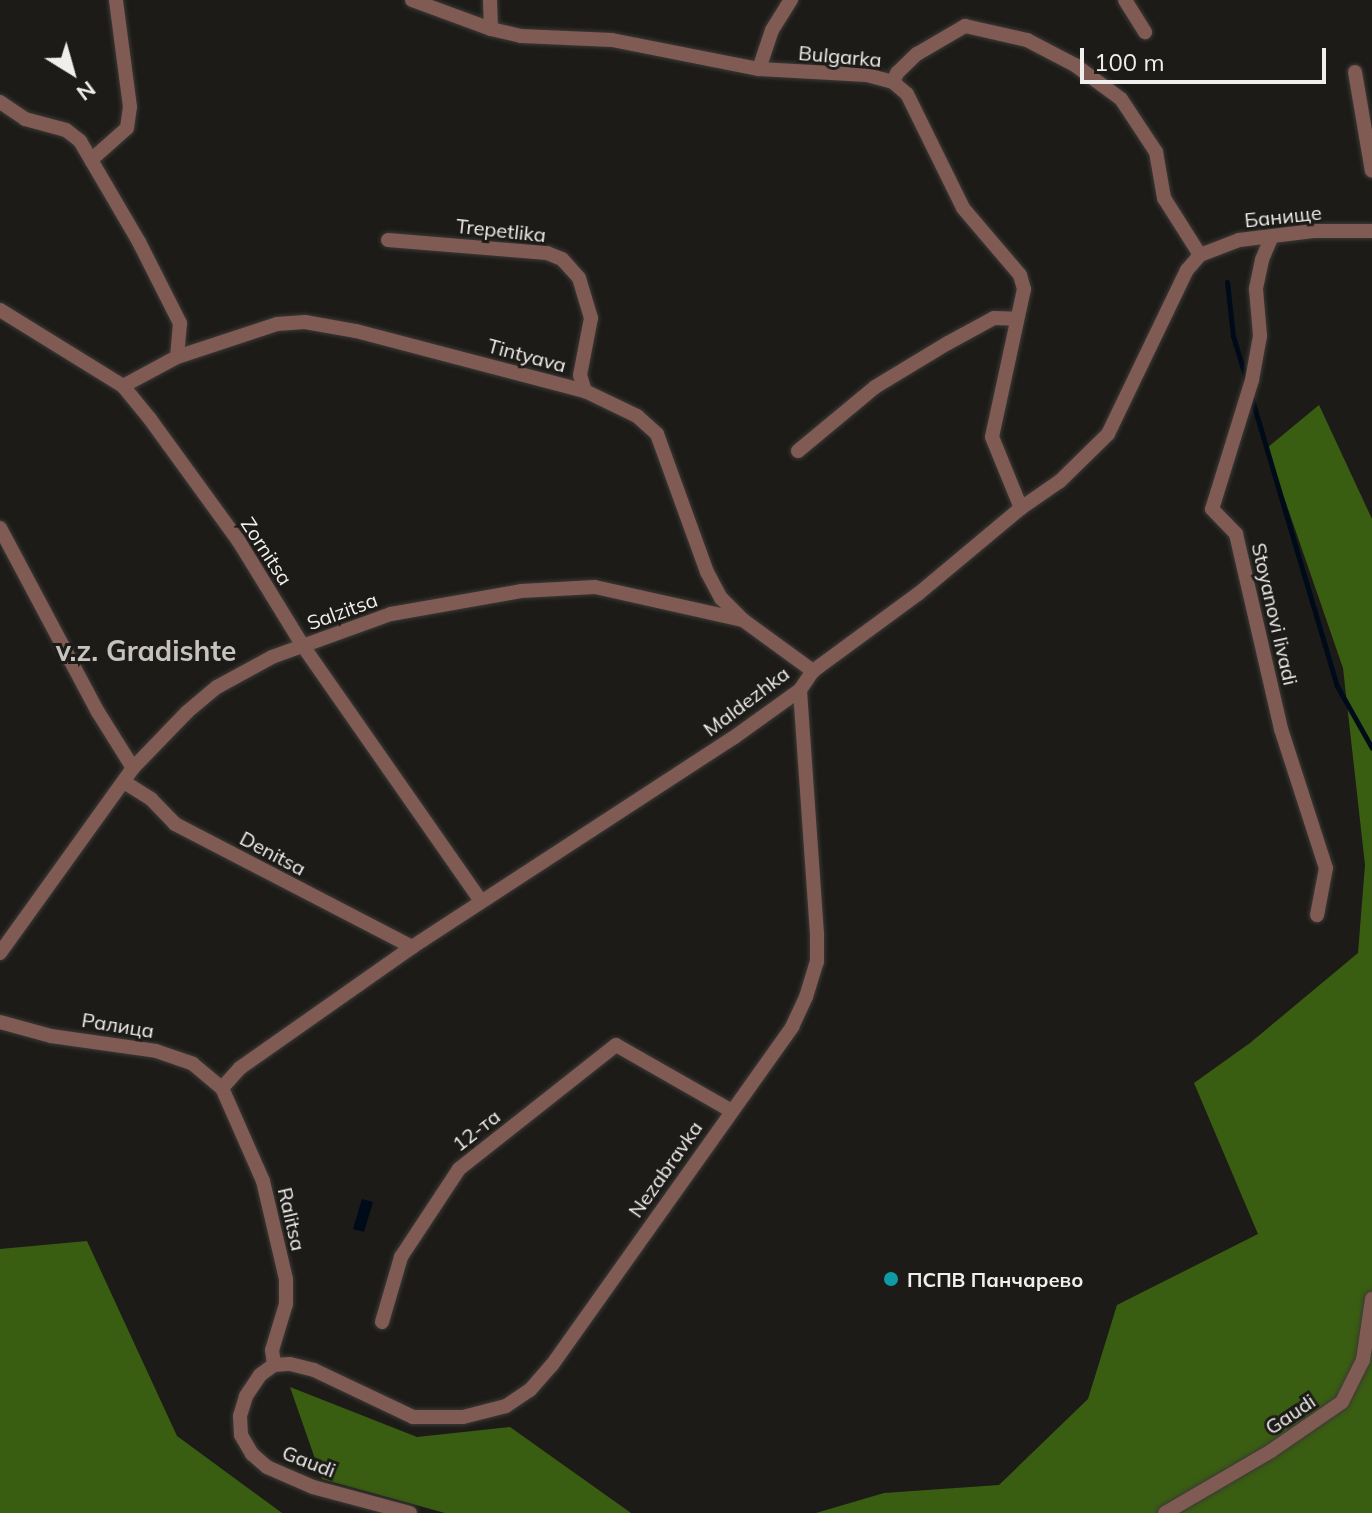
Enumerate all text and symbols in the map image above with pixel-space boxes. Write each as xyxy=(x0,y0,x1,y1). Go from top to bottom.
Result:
north arrow xyxy=(32,32,112,112)
scale bar xyxy=(1084,32,1330,82)
street label: Bulgarka xyxy=(797,40,883,72)
text: 100 m xyxy=(1094,47,1165,77)
text: N xyxy=(71,75,102,107)
street label: Банище xyxy=(1243,200,1323,232)
street label: Trepetlika xyxy=(455,213,547,247)
street label: Tintyava xyxy=(485,333,569,377)
street label: Zornitsa xyxy=(236,513,298,589)
street label: Stoyanovi livadi xyxy=(1247,541,1303,687)
street label: Salzitsa xyxy=(303,587,381,635)
district label: v.z. Gradishte xyxy=(56,634,236,668)
street label: Maldezhka xyxy=(698,661,794,741)
street label: Denitsa xyxy=(236,826,310,880)
street label: Ралица xyxy=(80,1007,156,1043)
street label: 12-та xyxy=(447,1104,505,1156)
street label: Nezabravka xyxy=(623,1116,707,1222)
street label: Ralitsa xyxy=(273,1185,311,1253)
place label: ПСПВ Панчарево xyxy=(907,1267,1083,1291)
marker: ПСПВ Панчарево xyxy=(882,1270,900,1288)
street label: Gaudi xyxy=(1261,1389,1319,1439)
street label: Gaudi xyxy=(279,1440,339,1482)

